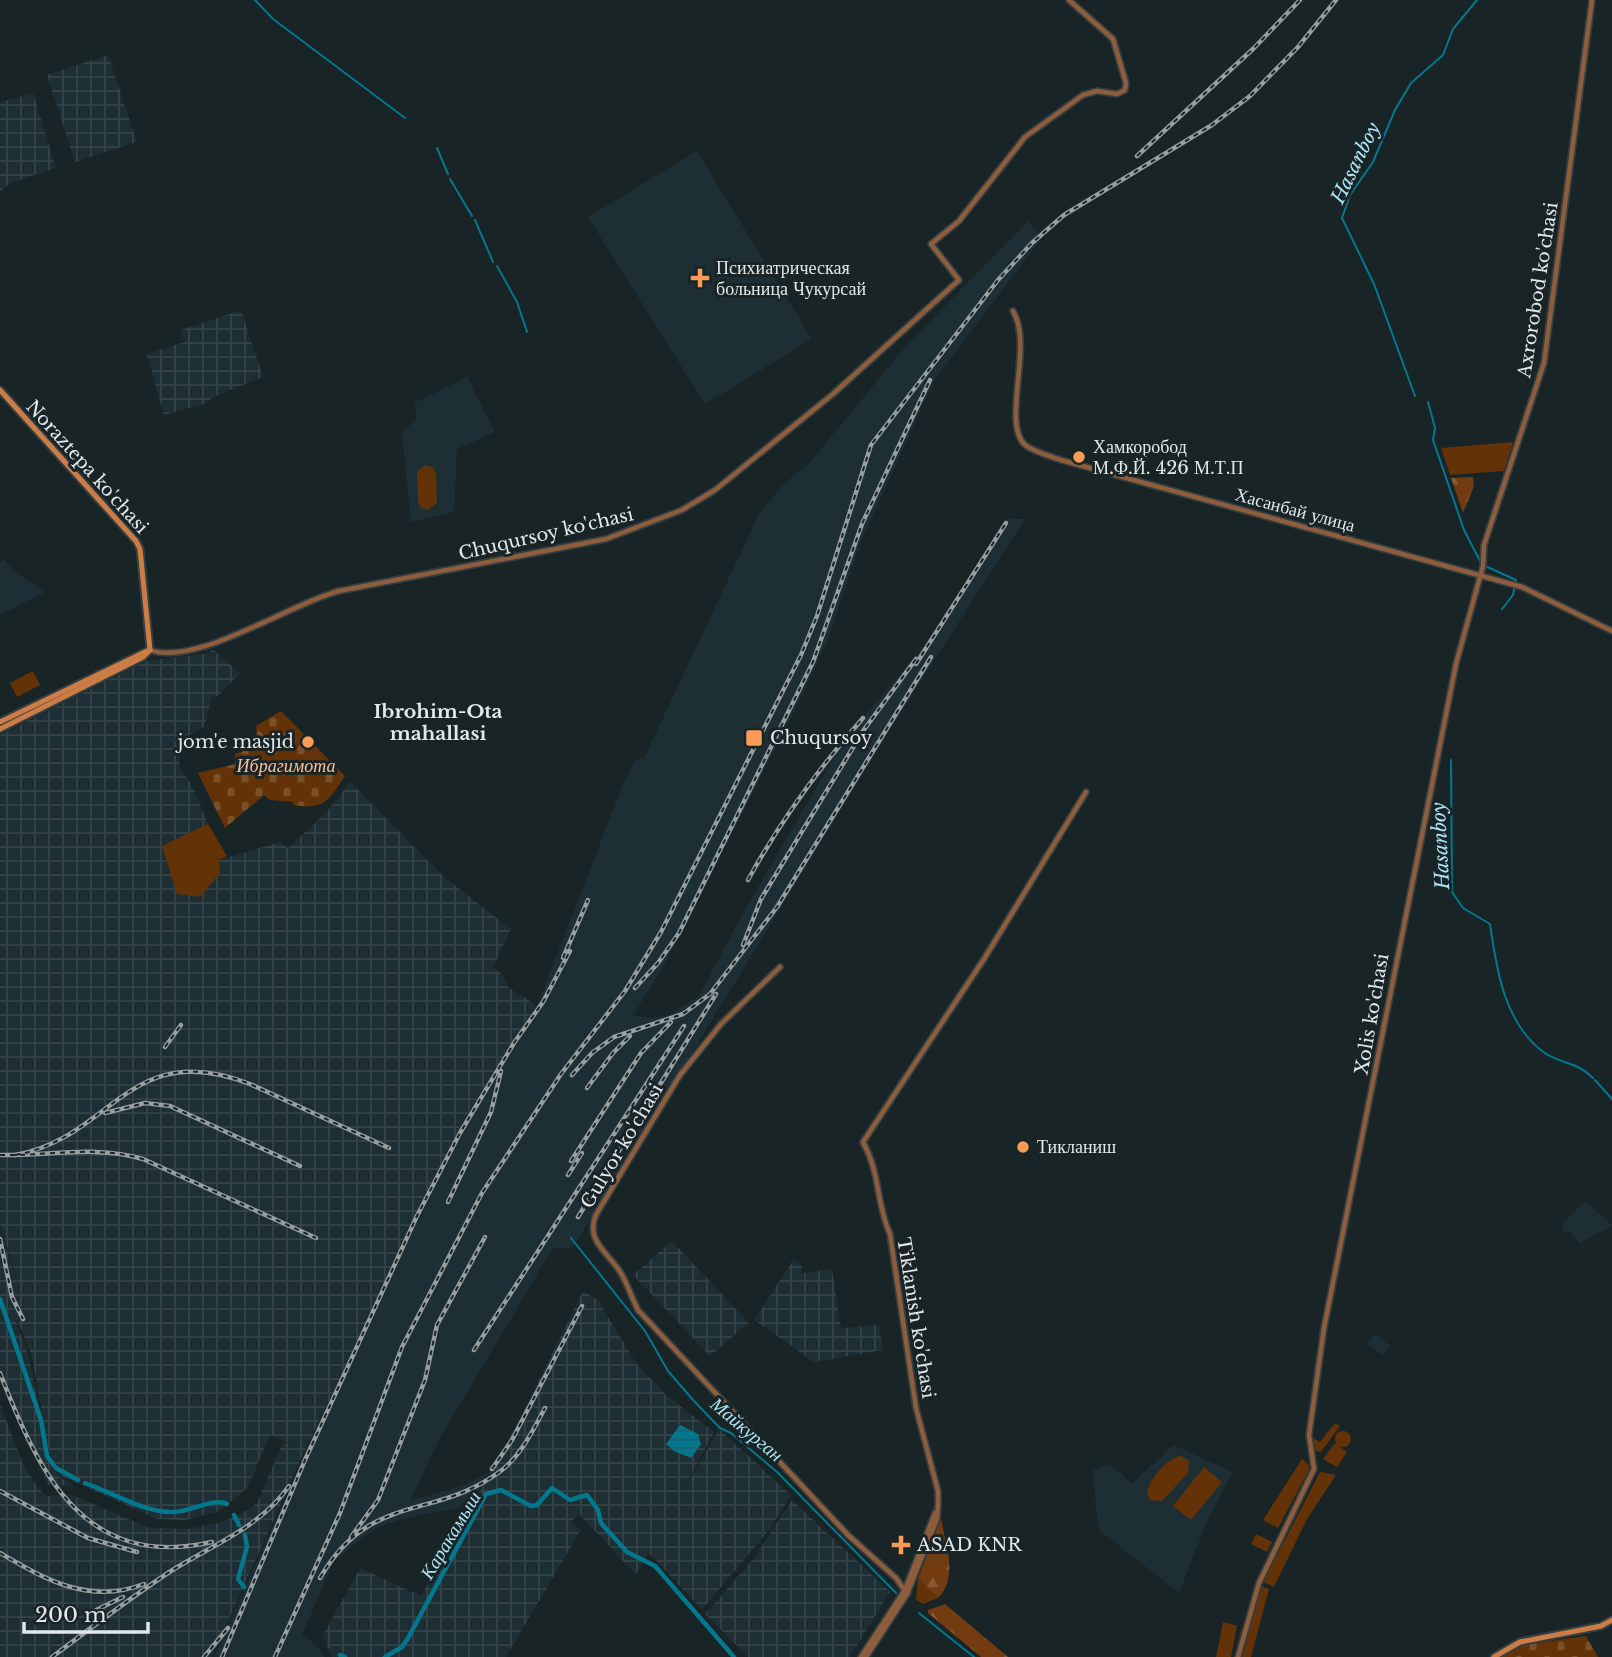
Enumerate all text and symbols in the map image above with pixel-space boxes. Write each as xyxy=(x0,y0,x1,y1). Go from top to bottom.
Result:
water label: Hasanboy xyxy=(1326,119,1385,208)
street label: Axrorobod ko'chasi xyxy=(1513,201,1563,380)
place label: Психиатрическая больница Чукурсай xyxy=(716,257,867,300)
marker: Психиатрическая больница Чукурсай xyxy=(690,268,710,288)
street label: Noraztepa ko'chasi xyxy=(21,396,153,538)
place label: Хамкоробод М.Ф.Й. 426 М.Т.П xyxy=(1093,436,1244,479)
marker: Хамкоробод М.Ф.Й. 426 М.Т.П xyxy=(1071,449,1087,465)
street label: Хасанбай улица xyxy=(1233,483,1357,537)
street label: Chuqursoy ko'chasi xyxy=(457,503,635,565)
district label: Ibrohim-Ota mahallasi xyxy=(373,700,503,745)
place label: Chuqursoy xyxy=(770,727,873,749)
marker: Chuqursoy xyxy=(744,728,764,748)
place label: jom'e masjid xyxy=(175,731,294,753)
marker: jom'e masjid xyxy=(300,734,316,750)
park label: Ибрагимота xyxy=(236,755,335,777)
water label: Hasanboy xyxy=(1427,802,1454,891)
street label: Xolis ko'chasi xyxy=(1351,952,1393,1076)
street label: Gulyor ko'chasi xyxy=(576,1080,668,1212)
place label: Тикланиш xyxy=(1037,1136,1116,1158)
marker: Тикланиш xyxy=(1015,1139,1031,1155)
street label: Tiklanish ko'chasi xyxy=(892,1236,940,1400)
water label: Майкурган xyxy=(705,1392,788,1466)
water label: Каракамыш xyxy=(415,1487,486,1584)
place label: ASAD KNR xyxy=(916,1534,1022,1556)
marker: ASAD KNR xyxy=(891,1535,911,1555)
scale bar xyxy=(24,1590,149,1634)
text: 200 m xyxy=(35,1602,107,1628)

